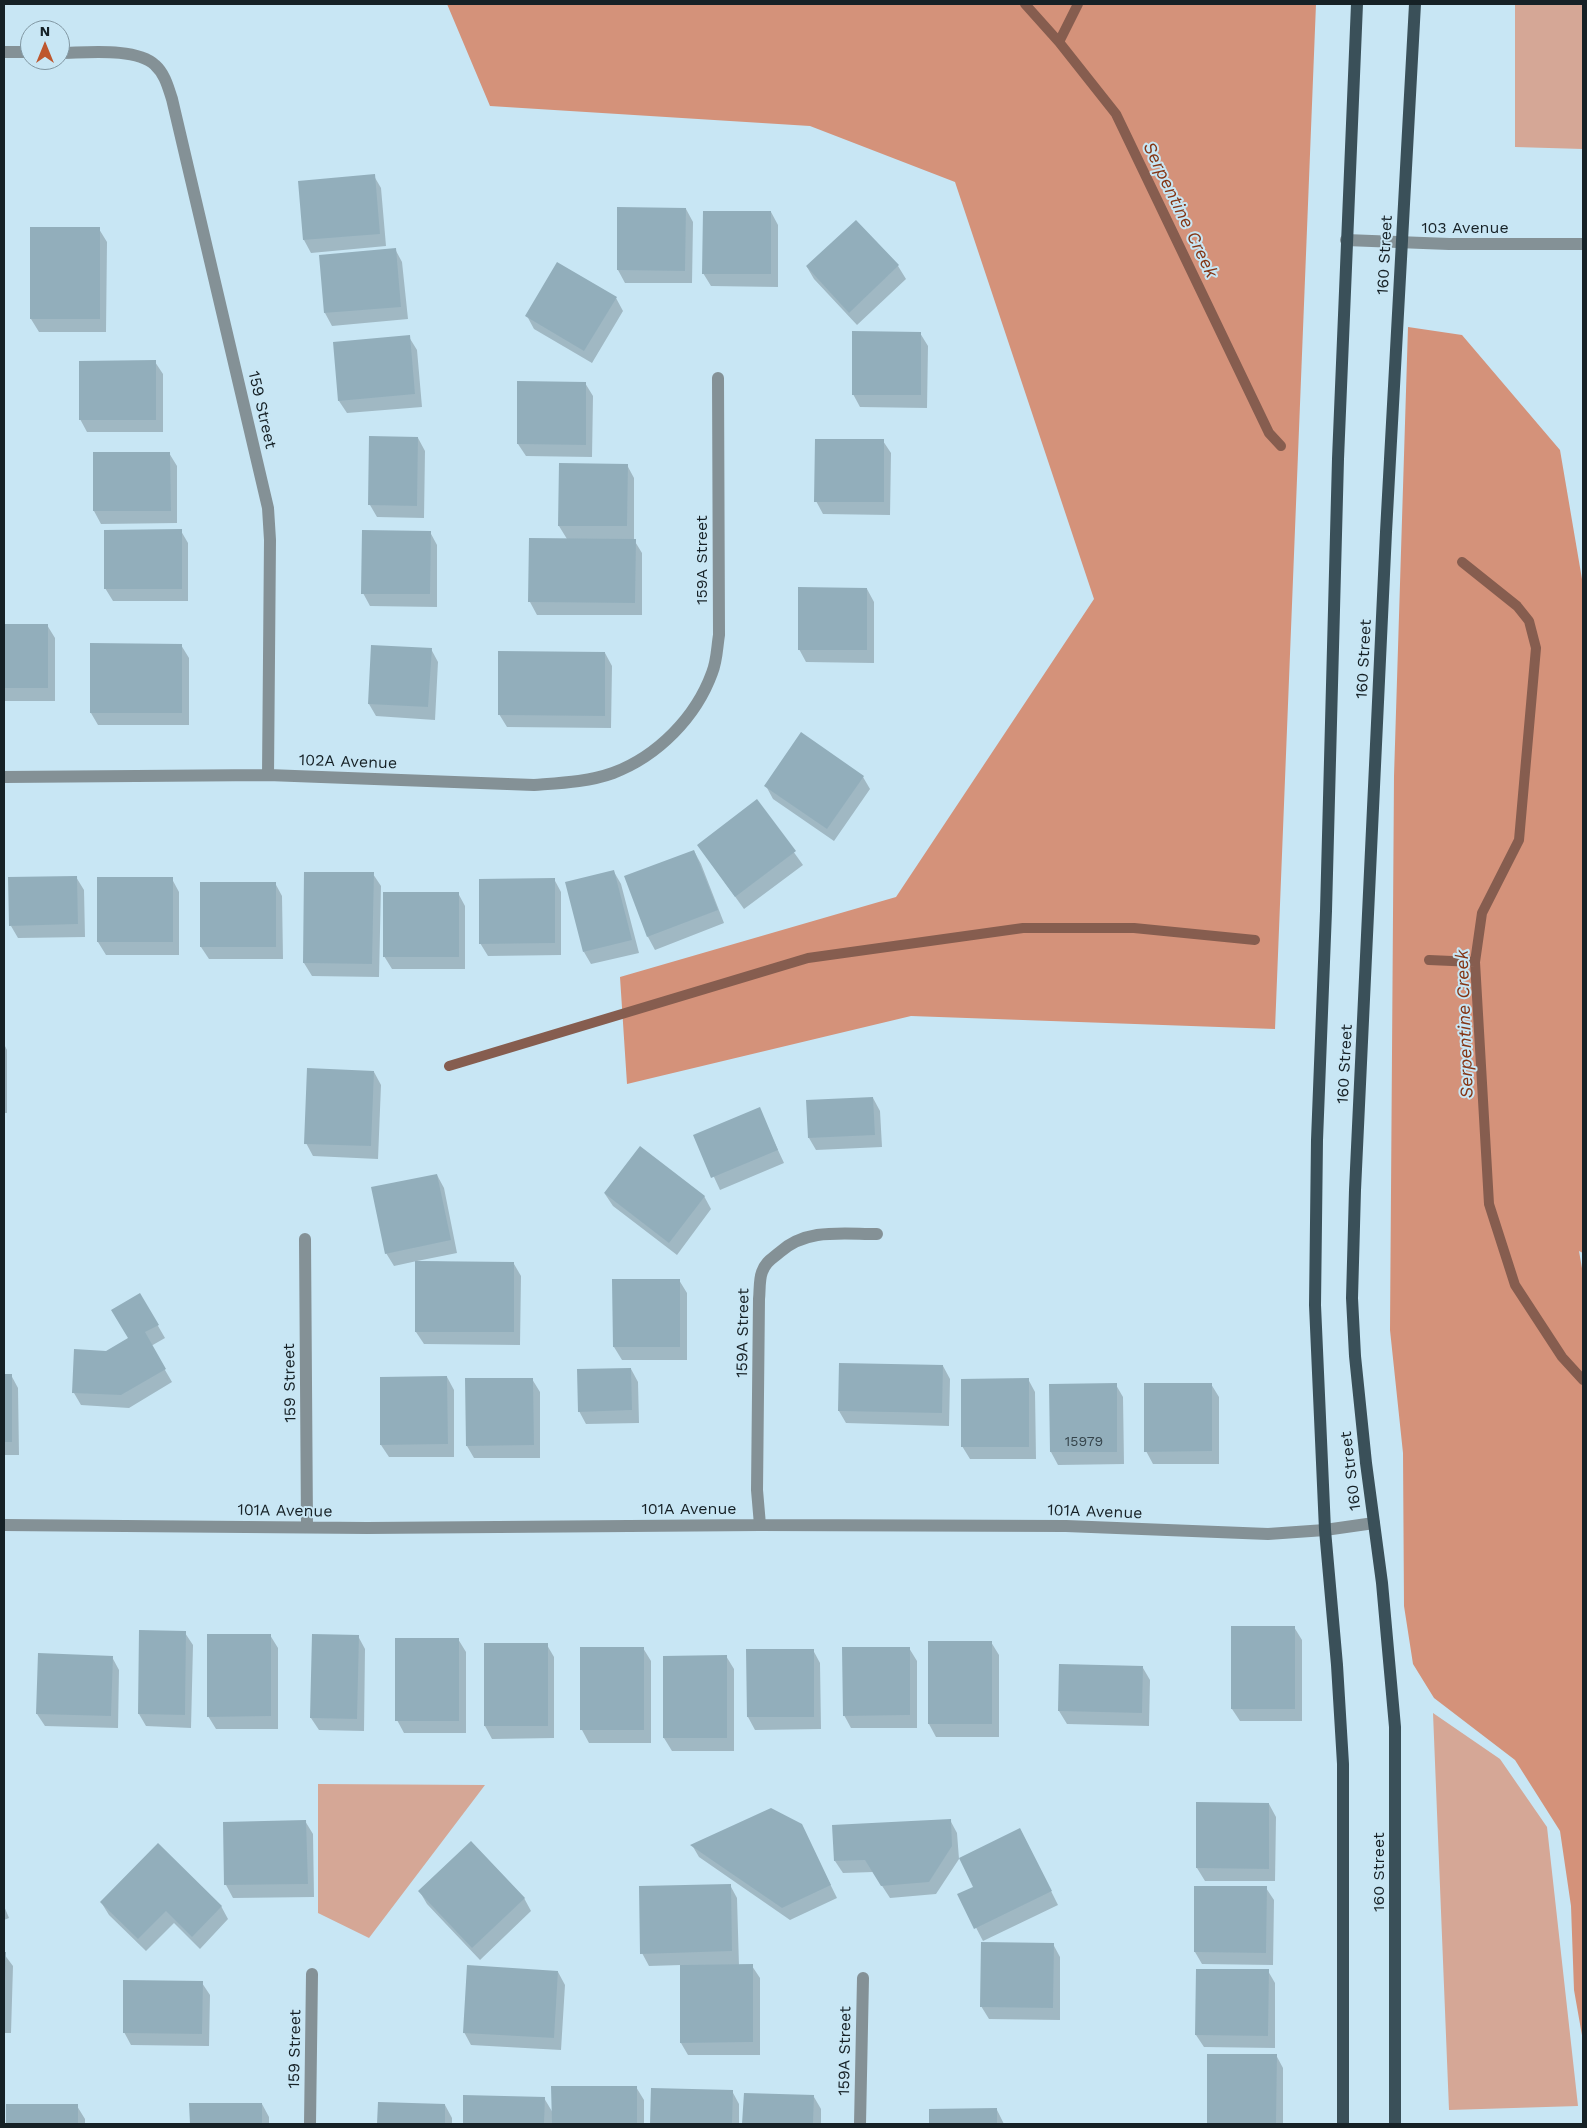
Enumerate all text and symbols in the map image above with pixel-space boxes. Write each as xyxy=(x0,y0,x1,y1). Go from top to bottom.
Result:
north arrow xyxy=(20,20,70,70)
text: N xyxy=(40,23,50,39)
water label: Serpentine Creek xyxy=(1138,138,1222,282)
street label: 160 Street xyxy=(1373,215,1397,295)
street label: 103 Avenue xyxy=(1421,218,1509,238)
street label: 159 Street xyxy=(244,369,280,451)
street label: 159A Street xyxy=(692,515,712,605)
street label: 160 Street xyxy=(1352,619,1376,699)
street label: 102A Avenue xyxy=(299,751,397,773)
water label: Serpentine Creek xyxy=(1452,949,1478,1099)
street label: 160 Street xyxy=(1333,1024,1357,1104)
street label: 159A Street xyxy=(733,1288,753,1378)
street label: 159 Street xyxy=(280,1343,300,1423)
street label: 160 Street xyxy=(1337,1430,1365,1512)
house number: 15979 xyxy=(1065,1434,1103,1450)
street label: 101A Avenue xyxy=(641,1499,737,1519)
street label: 101A Avenue xyxy=(237,1501,333,1521)
street label: 101A Avenue xyxy=(1047,1501,1143,1523)
street label: 160 Street xyxy=(1369,1832,1389,1912)
street label: 159A Street xyxy=(835,2006,855,2096)
street label: 159 Street xyxy=(285,2009,305,2089)

